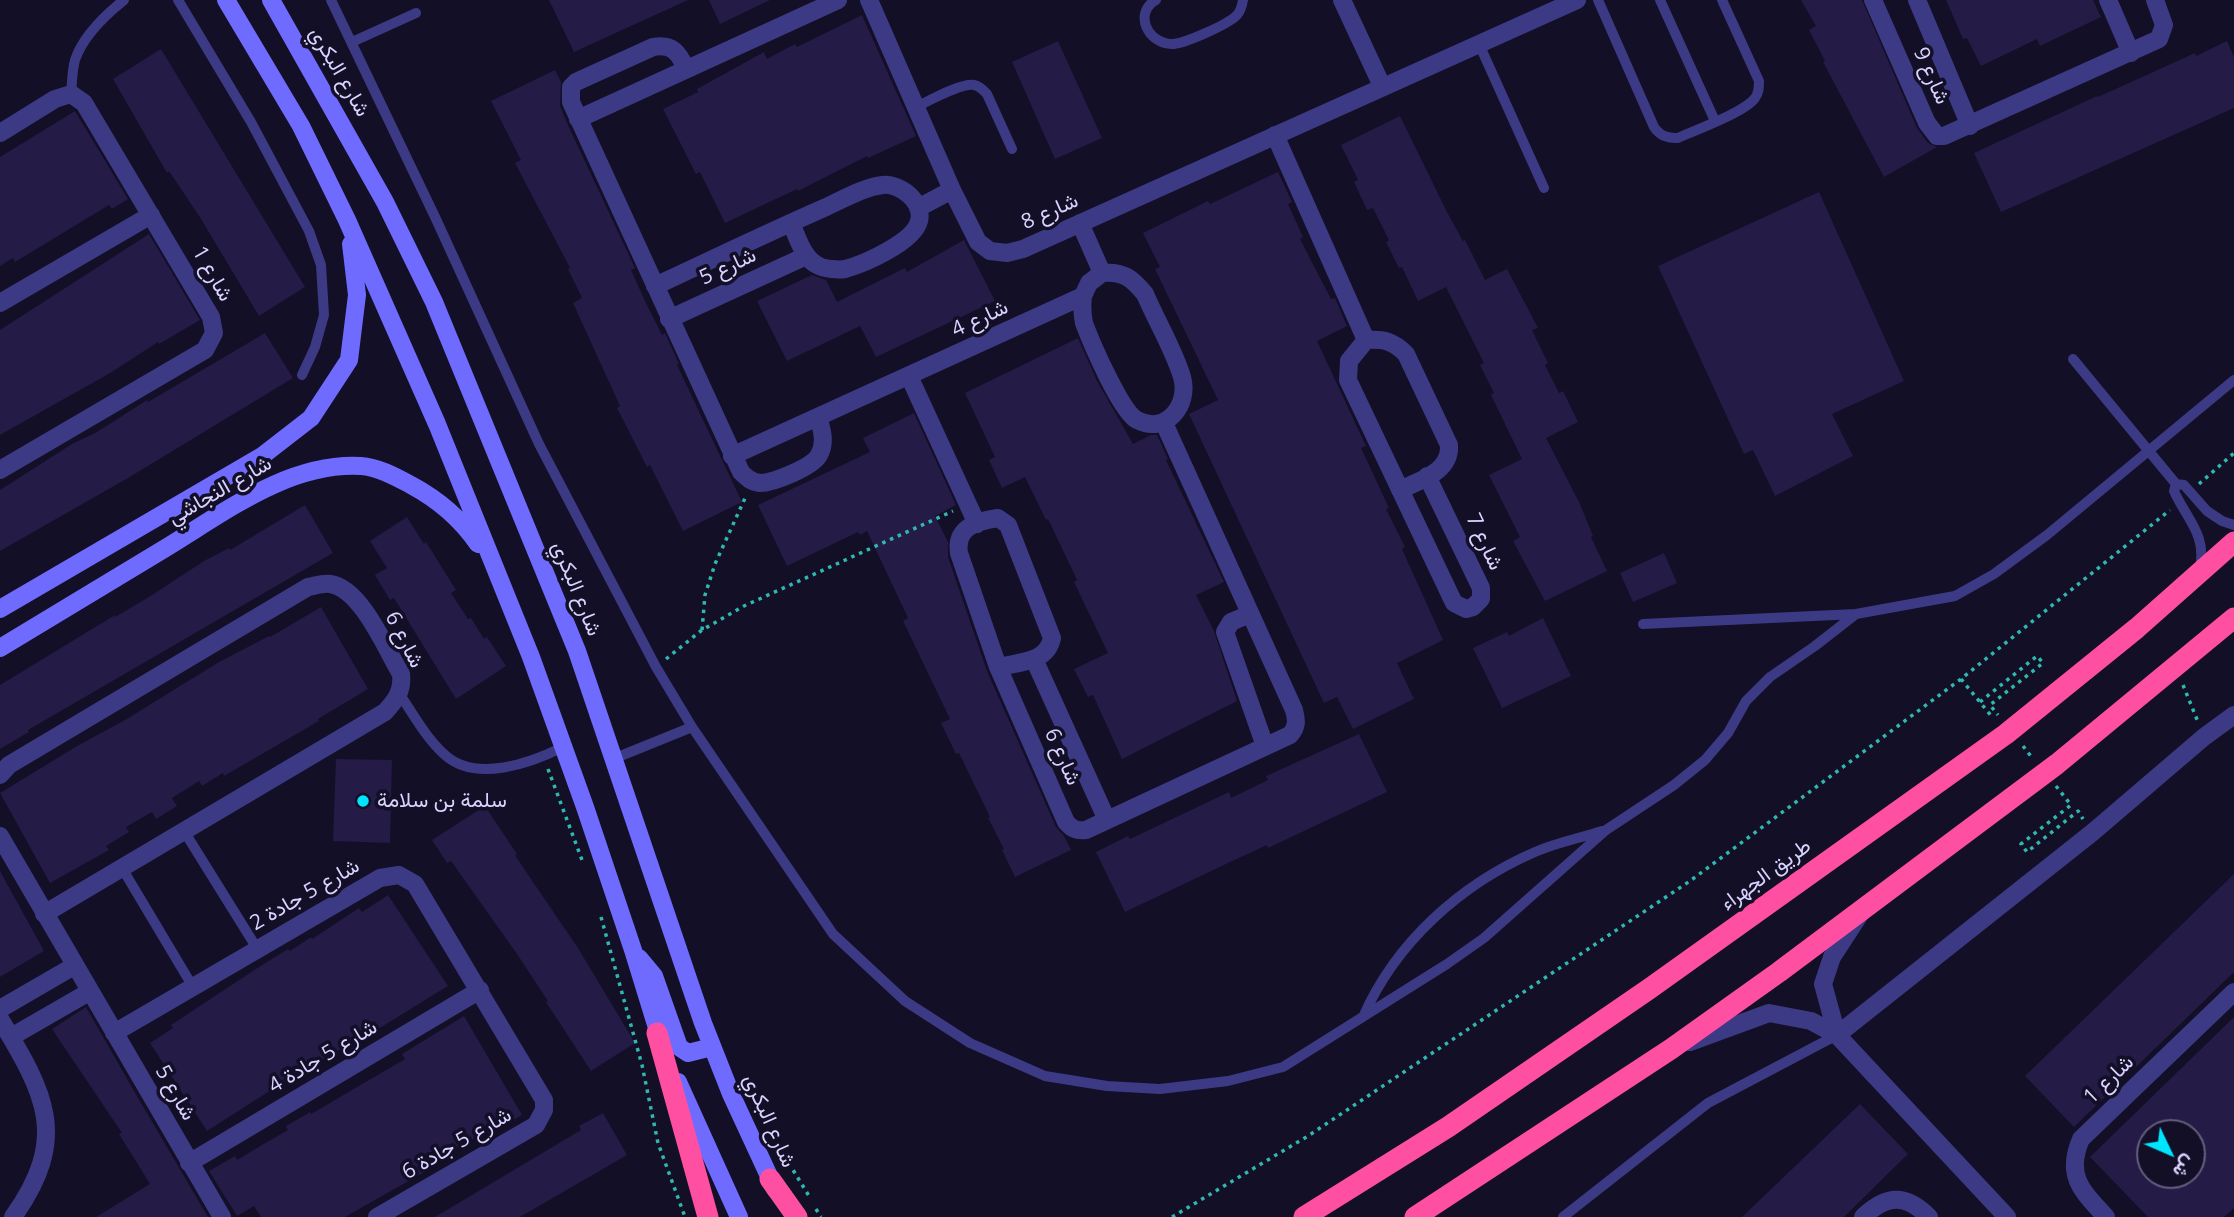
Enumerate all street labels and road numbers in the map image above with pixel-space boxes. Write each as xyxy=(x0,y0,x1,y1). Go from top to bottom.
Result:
street label: شارع البكري xyxy=(303,23,375,121)
street label: شارع 9 xyxy=(1907,44,1955,108)
street label: شارع 8 xyxy=(1018,188,1082,236)
street label: شارع 1 xyxy=(186,242,238,306)
street label: شارع 5 xyxy=(696,243,760,291)
street label: شارع 4 xyxy=(948,295,1012,343)
street label: شارع النجاشي xyxy=(164,451,276,531)
street label: شارع 7 xyxy=(1460,510,1508,574)
street label: شارع البكري xyxy=(546,538,606,640)
street label: شارع 6 xyxy=(379,608,429,672)
street label: شارع 6 xyxy=(1038,725,1086,789)
street label: طريق الجهراء xyxy=(1716,834,1816,916)
street label: شارع 5 جادة 2 xyxy=(246,854,364,936)
street label: شارع 5 جادة 4 xyxy=(264,1015,382,1099)
street label: شارع 1 xyxy=(2079,1050,2139,1110)
street label: شارع 5 xyxy=(149,1061,201,1125)
street label: شارع البكري xyxy=(737,1070,801,1172)
street label: شارع 5 جادة 6 xyxy=(398,1103,516,1185)

